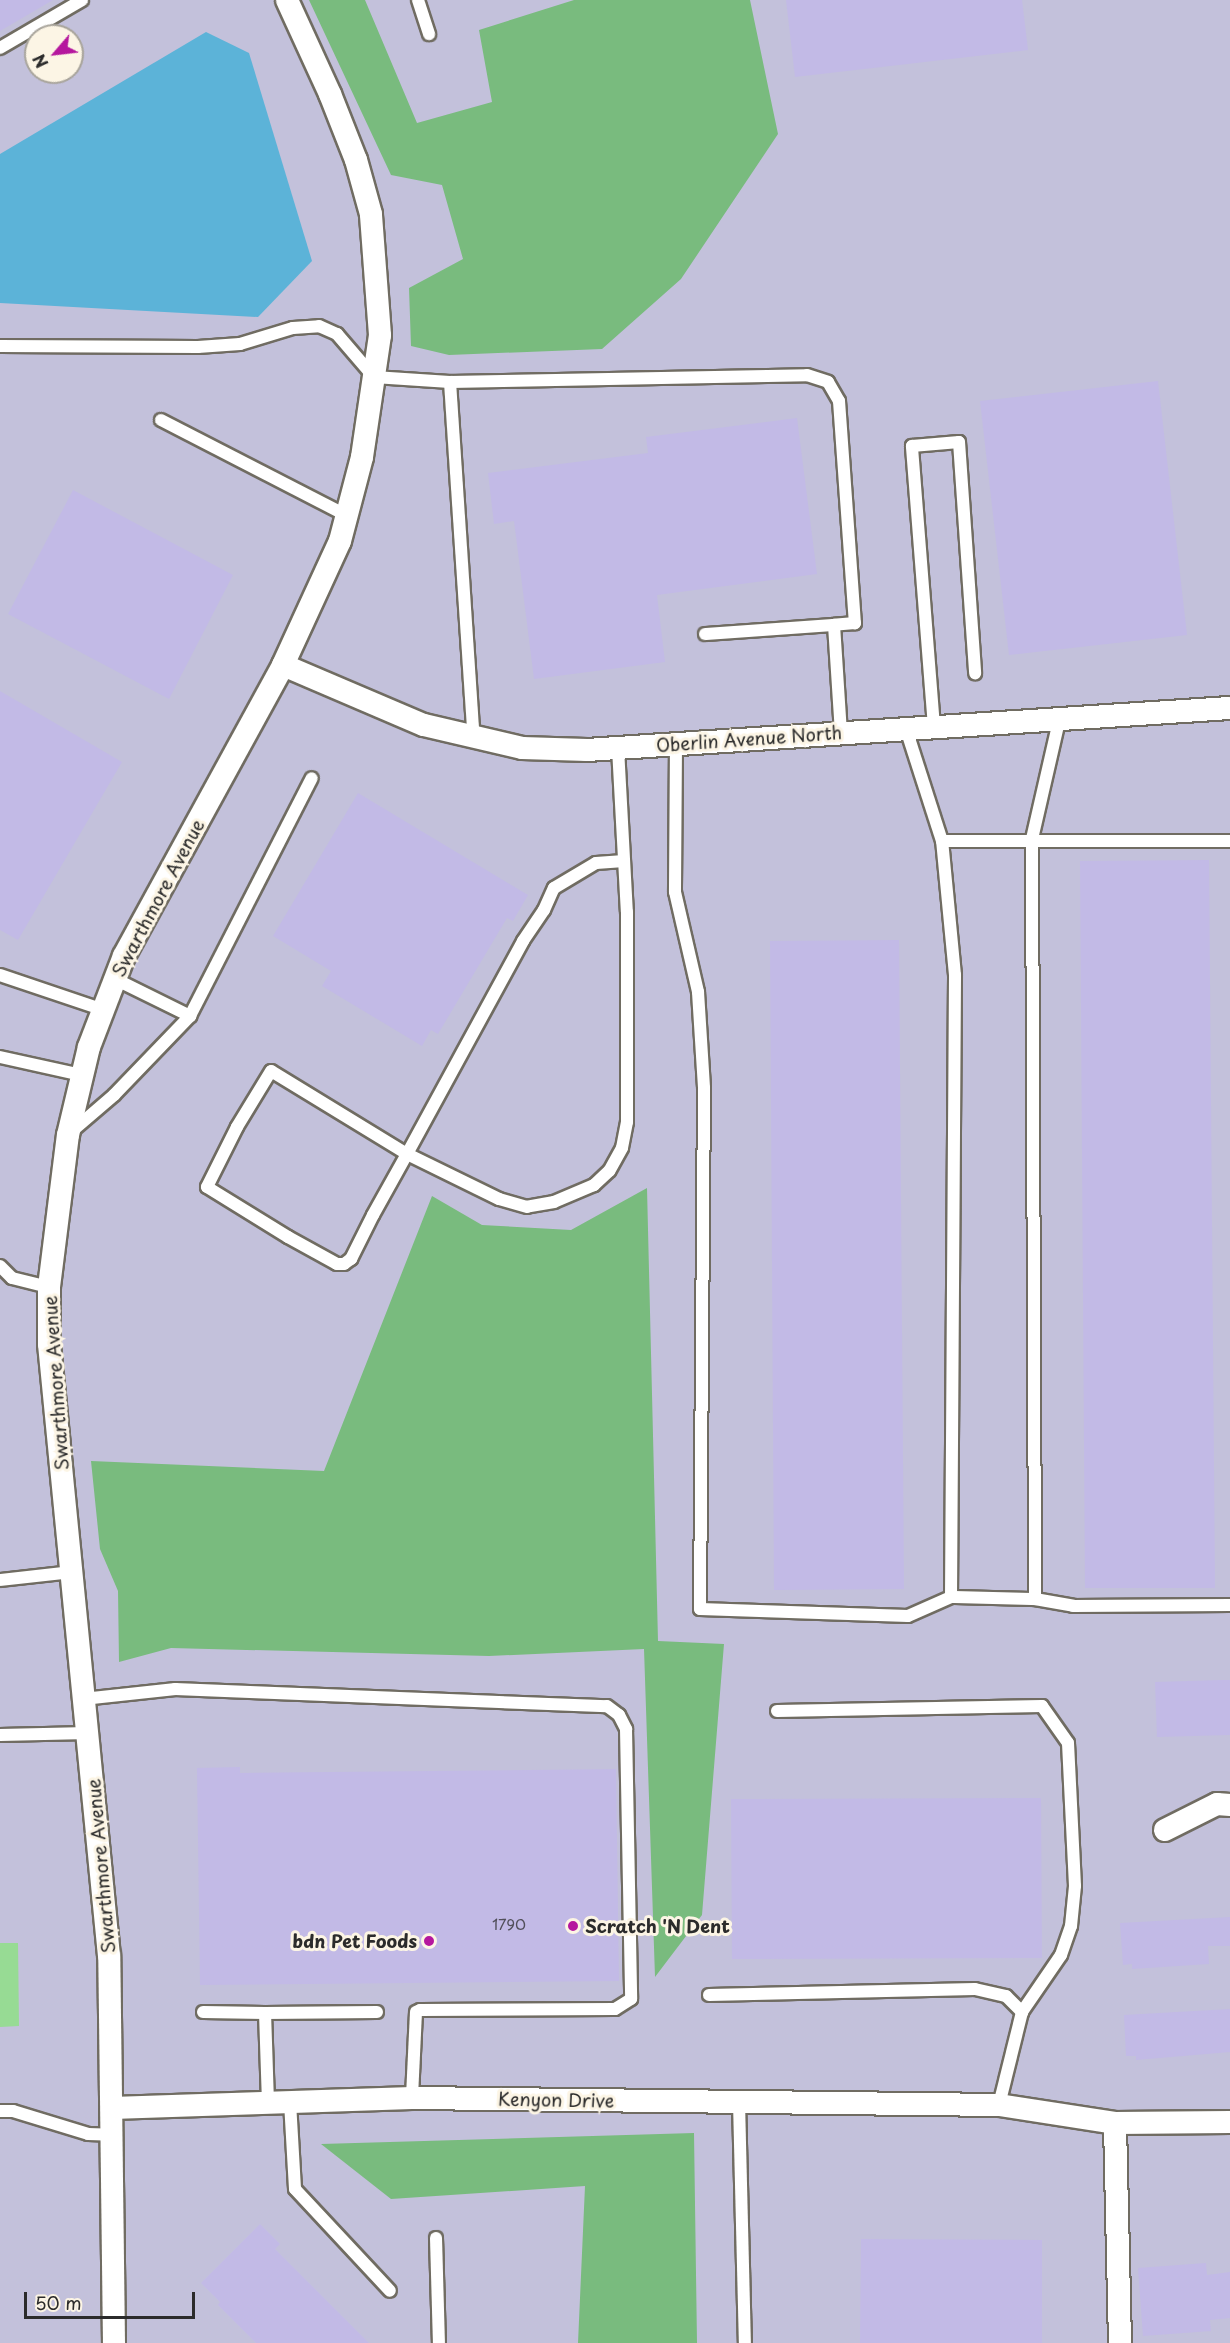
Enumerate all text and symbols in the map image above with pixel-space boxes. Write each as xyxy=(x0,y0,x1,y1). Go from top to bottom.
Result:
north arrow xyxy=(24,24,84,84)
text: N xyxy=(26,50,53,73)
street label: Oberlin Avenue North xyxy=(655,722,843,756)
street label: Swarthmore Avenue xyxy=(107,816,209,980)
street label: Swarthmore Avenue xyxy=(39,1295,73,1471)
street label: Swarthmore Avenue xyxy=(83,1778,119,1954)
house number: 1790 xyxy=(492,1915,526,1933)
place label: Scratch 'N Dent xyxy=(585,1915,731,1937)
marker: Scratch 'N Dent xyxy=(566,1919,580,1933)
place label: bdn Pet Foods xyxy=(291,1930,417,1952)
marker: bdn Pet Foods xyxy=(422,1934,436,1948)
street label: Kenyon Drive xyxy=(498,2088,614,2112)
scale bar xyxy=(27,2280,198,2318)
text: 50 m xyxy=(35,2289,82,2316)

